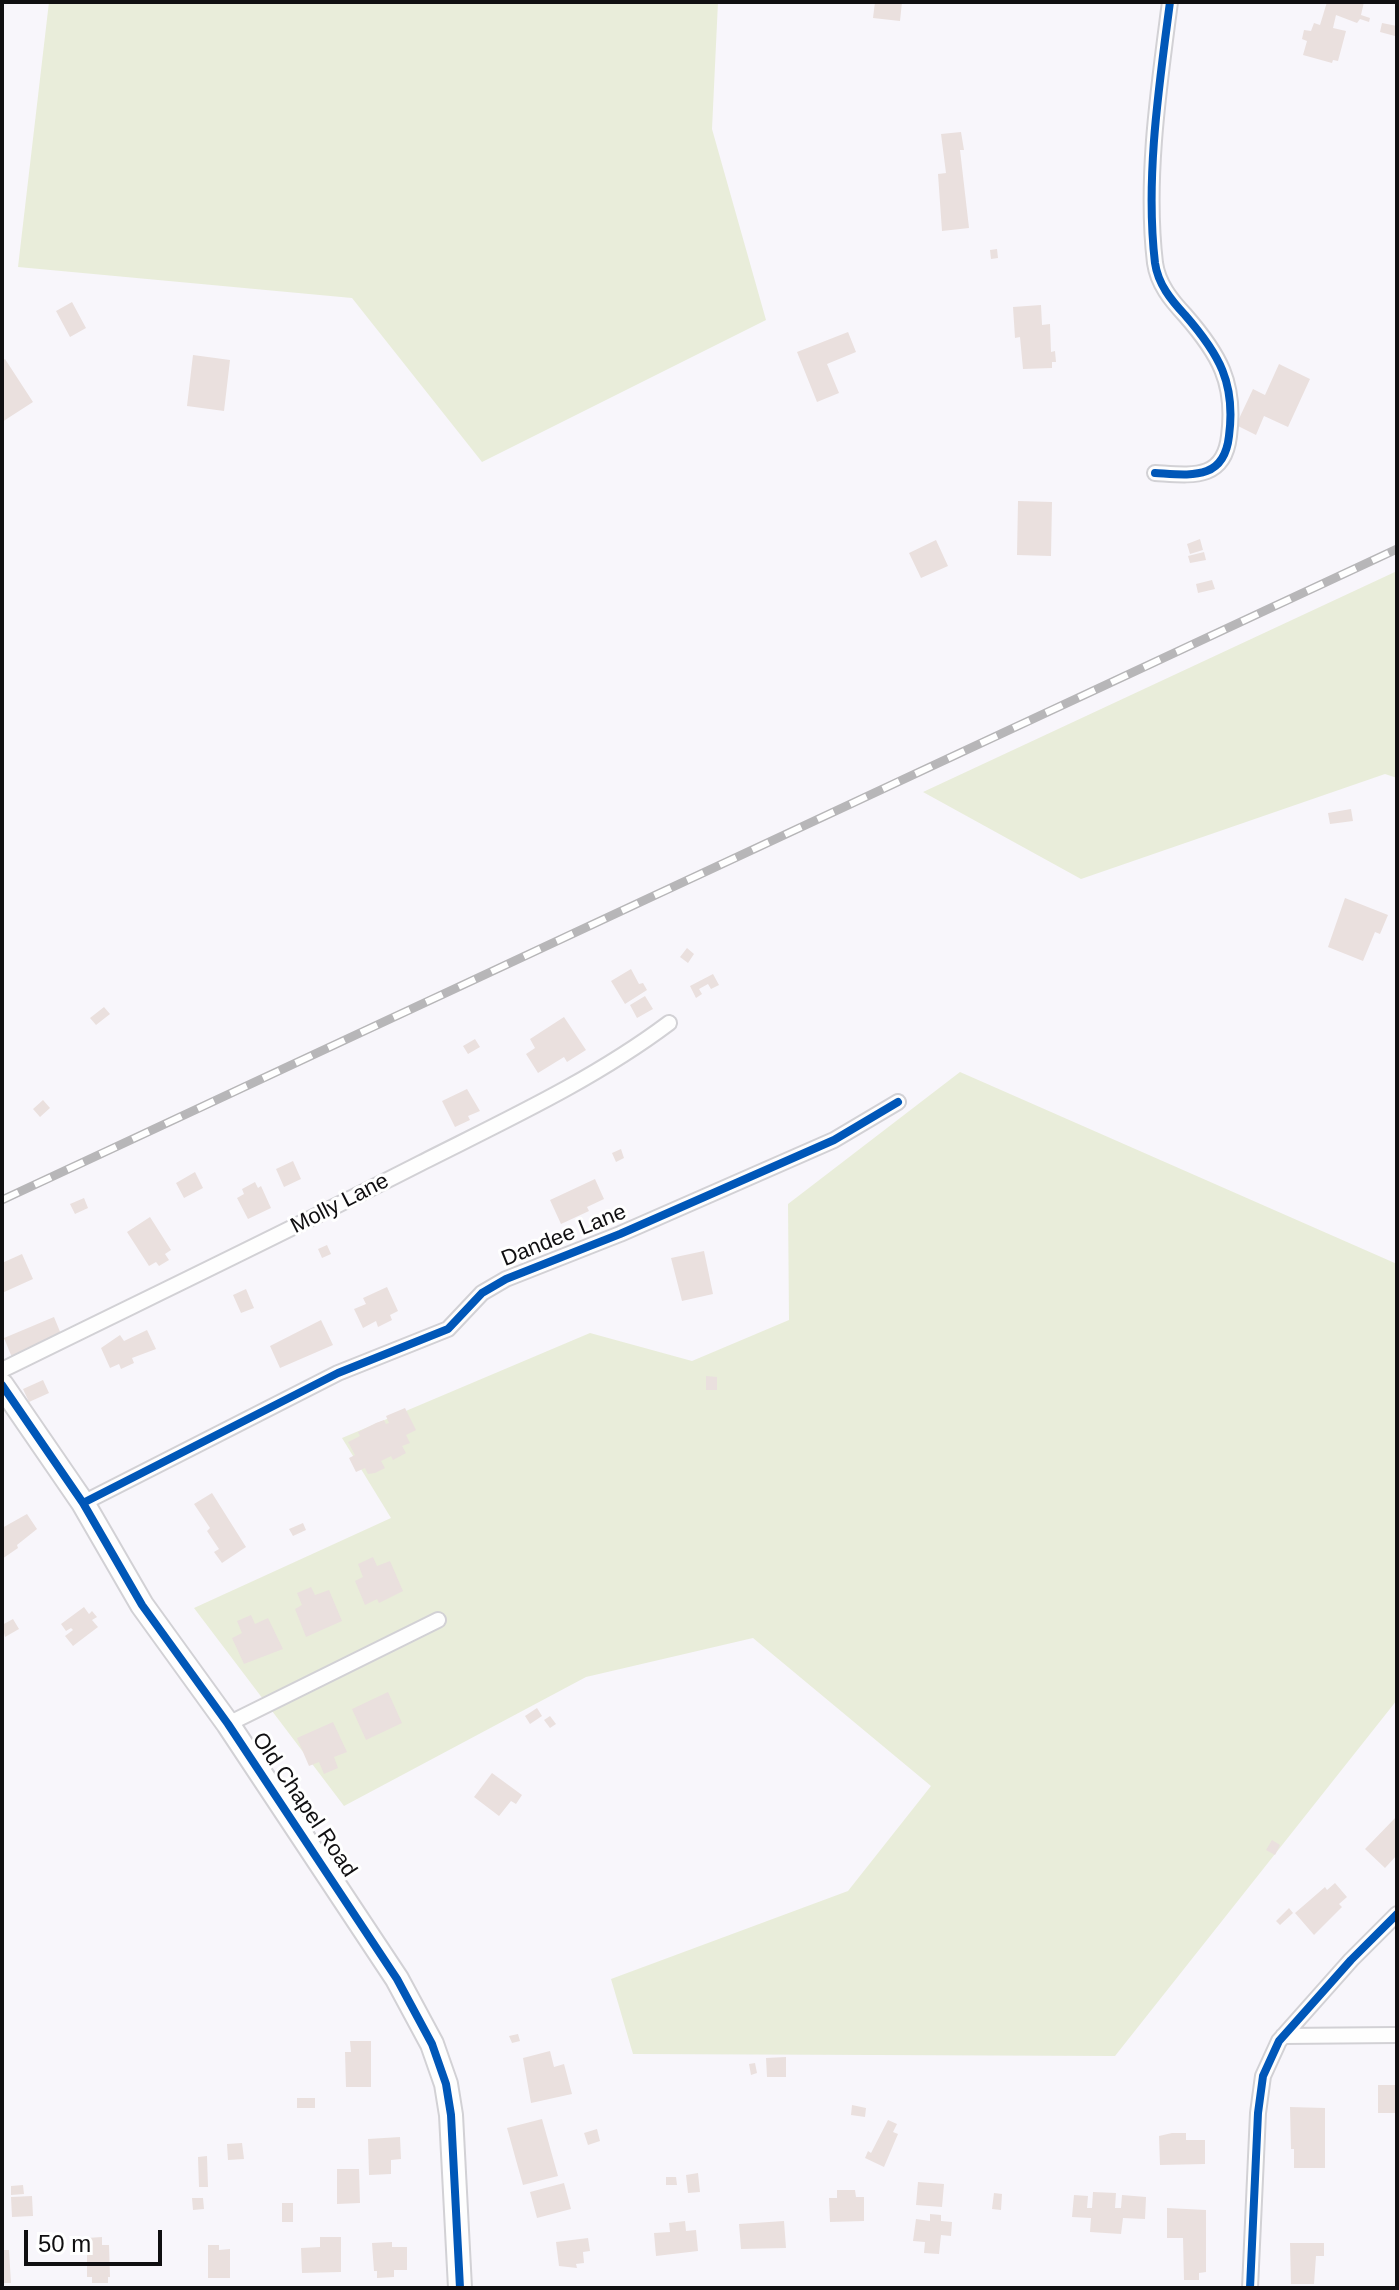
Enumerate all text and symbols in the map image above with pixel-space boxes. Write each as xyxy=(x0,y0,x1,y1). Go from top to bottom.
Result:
street label: Molly Lane xyxy=(287,1168,393,1240)
street label: Dandee Lane xyxy=(498,1199,630,1273)
street label: Old Chapel Road xyxy=(246,1728,362,1882)
scale bar xyxy=(28,2214,166,2264)
text: 50 m xyxy=(38,2230,91,2257)

